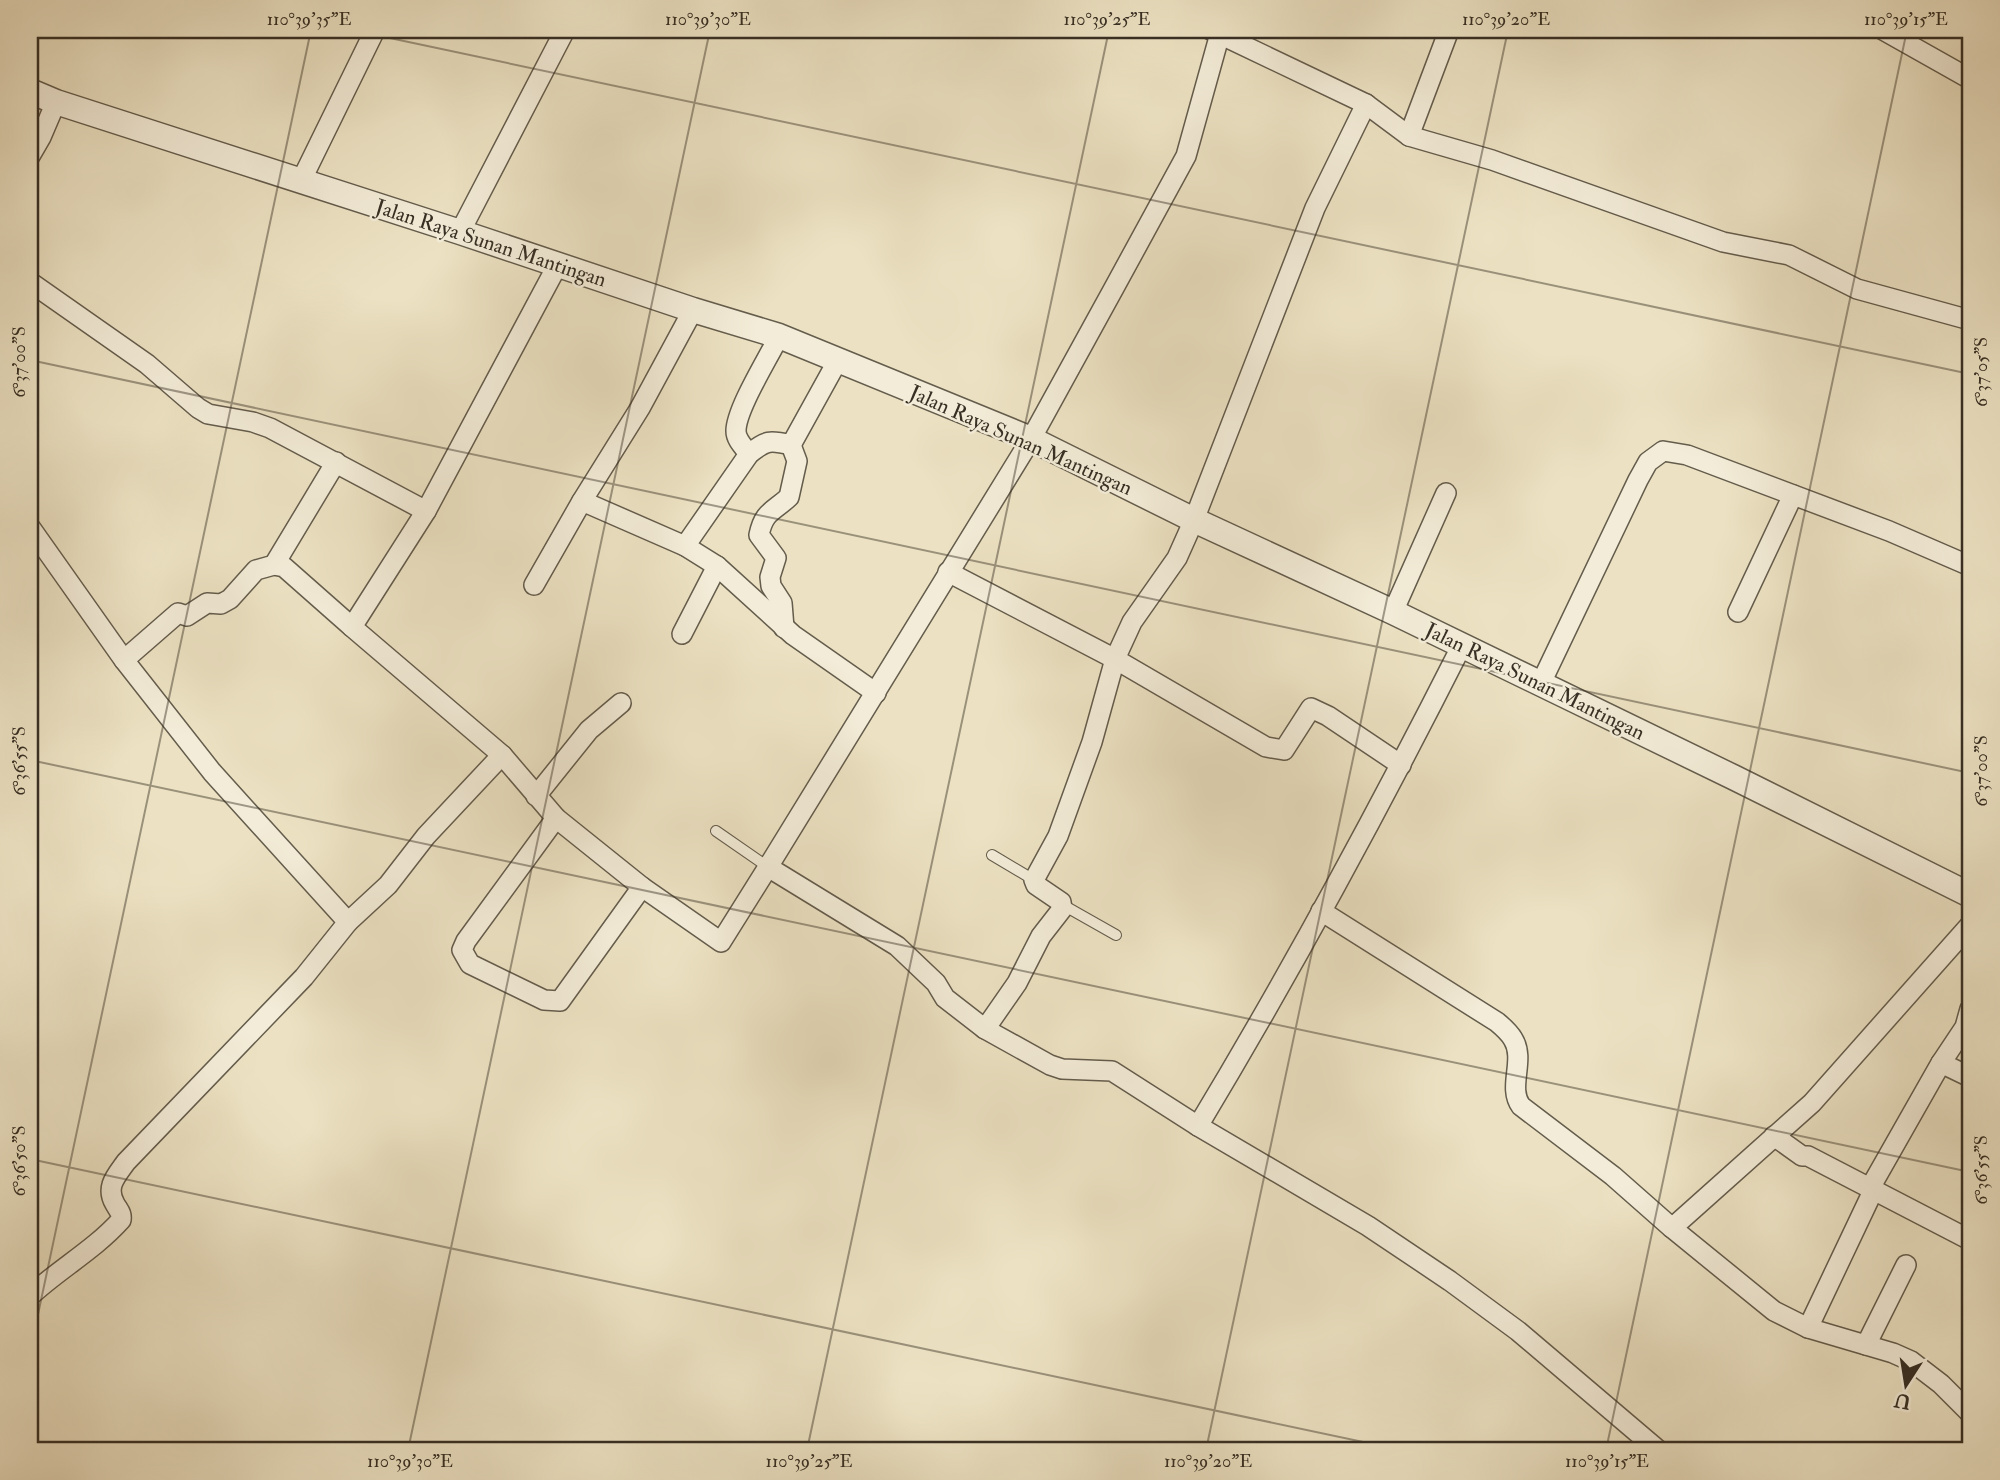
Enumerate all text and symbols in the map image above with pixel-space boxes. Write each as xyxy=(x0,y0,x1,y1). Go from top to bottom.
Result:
text: 110°39'35"E xyxy=(267,8,351,31)
text: 110°39'30"E xyxy=(665,8,751,31)
text: 110°39'25"E xyxy=(1064,8,1150,31)
text: 110°39'20"E xyxy=(1462,8,1550,31)
text: 110°39'15"E xyxy=(1864,8,1948,31)
street label: Jalan Raya Sunan Mantingan xyxy=(371,193,610,294)
text: 6°37'00"S xyxy=(8,326,31,398)
text: 6°37'05"S xyxy=(1970,337,1993,407)
street label: Jalan Raya Sunan Mantingan xyxy=(904,379,1137,502)
street label: Jalan Raya Sunan Mantingan xyxy=(1419,616,1649,747)
text: 6°36'55"S xyxy=(8,726,31,796)
text: 6°37'00"S xyxy=(1970,735,1993,807)
text: 6°36'50"S xyxy=(8,1126,31,1196)
text: 6°36'55"S xyxy=(1970,1135,1993,1205)
north arrow xyxy=(1870,1350,1940,1420)
text: U xyxy=(1892,1387,1913,1414)
text: 110°39'30"E xyxy=(367,1450,453,1473)
text: 110°39'25"E xyxy=(766,1450,852,1473)
text: 110°39'20"E xyxy=(1164,1450,1252,1473)
text: 110°39'15"E xyxy=(1565,1450,1649,1473)

